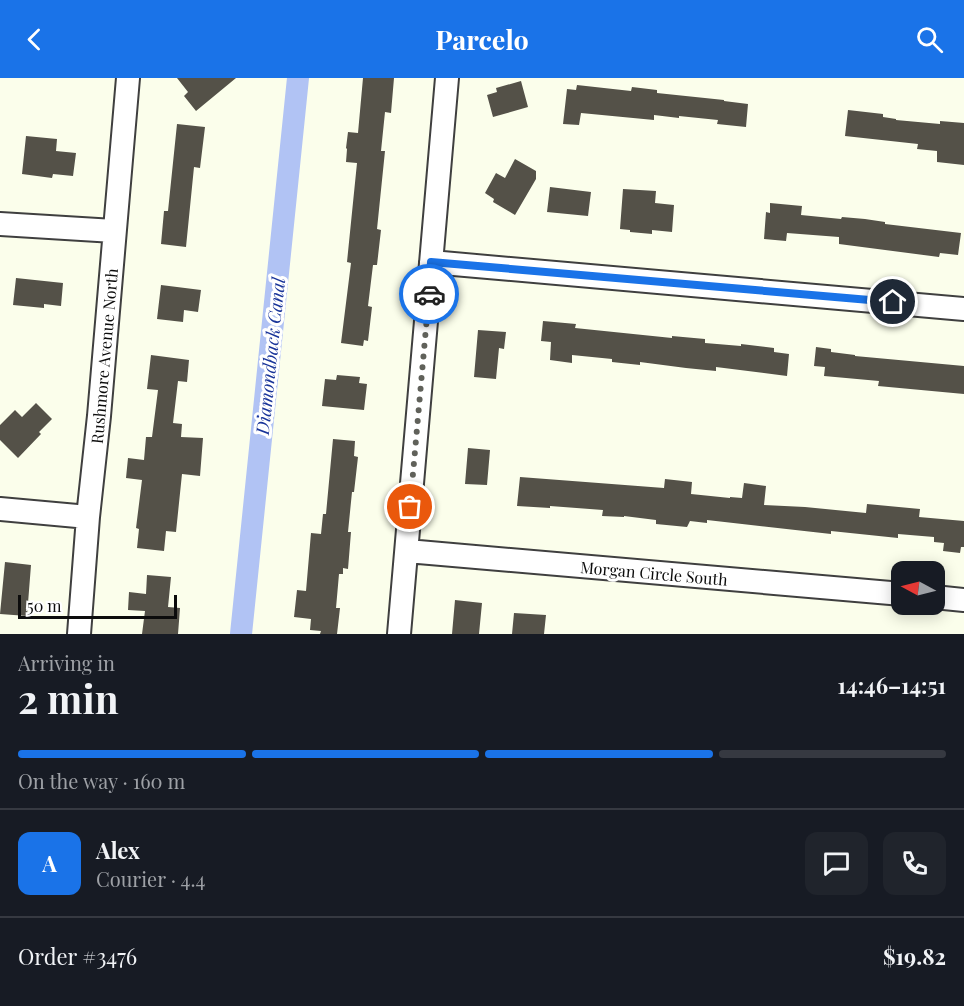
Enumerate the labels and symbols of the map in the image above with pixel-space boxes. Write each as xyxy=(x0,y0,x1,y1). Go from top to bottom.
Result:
courier xyxy=(399,264,459,324)
street label: Rushmore Avenue North xyxy=(86,267,122,445)
water label: Diamondback Canal xyxy=(250,275,290,437)
pin xyxy=(867,276,918,327)
pin xyxy=(384,481,435,532)
street label: Morgan Circle South xyxy=(579,556,729,590)
north arrow xyxy=(891,561,945,615)
scale bar xyxy=(18,592,177,620)

